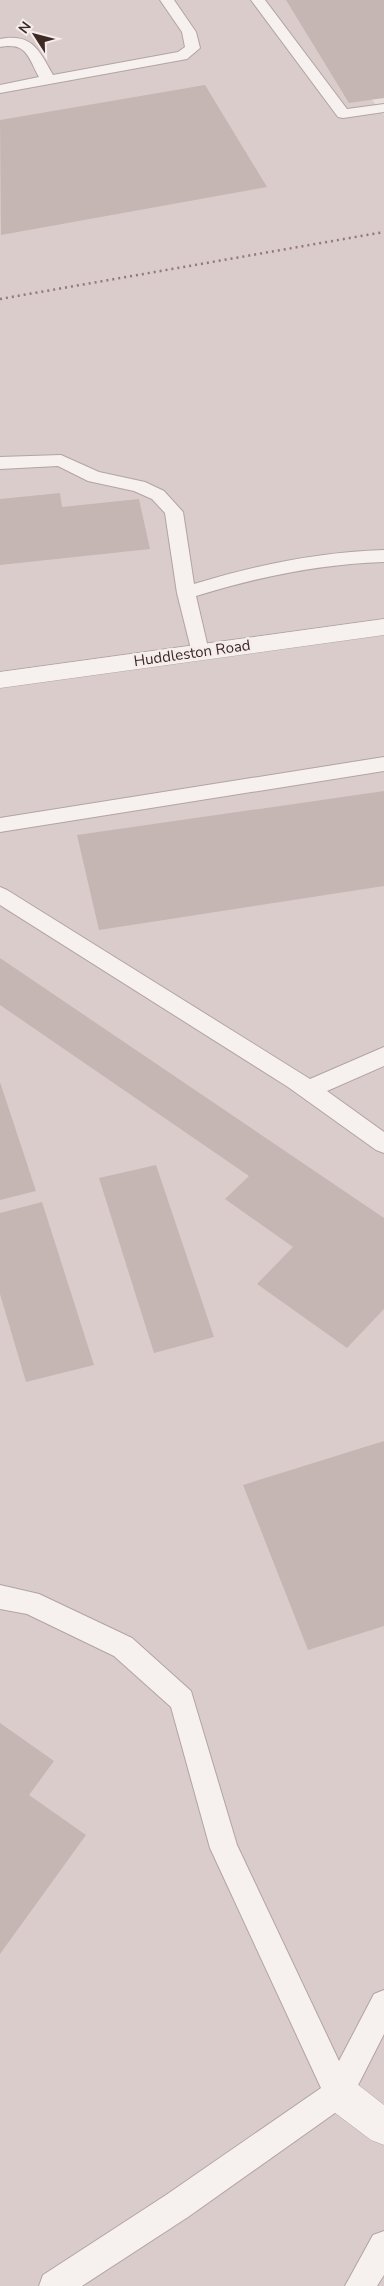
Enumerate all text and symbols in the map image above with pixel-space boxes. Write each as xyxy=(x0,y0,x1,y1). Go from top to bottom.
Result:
north arrow xyxy=(10,10,60,60)
text: N xyxy=(14,18,36,37)
street label: Huddleston Road xyxy=(132,635,252,671)

